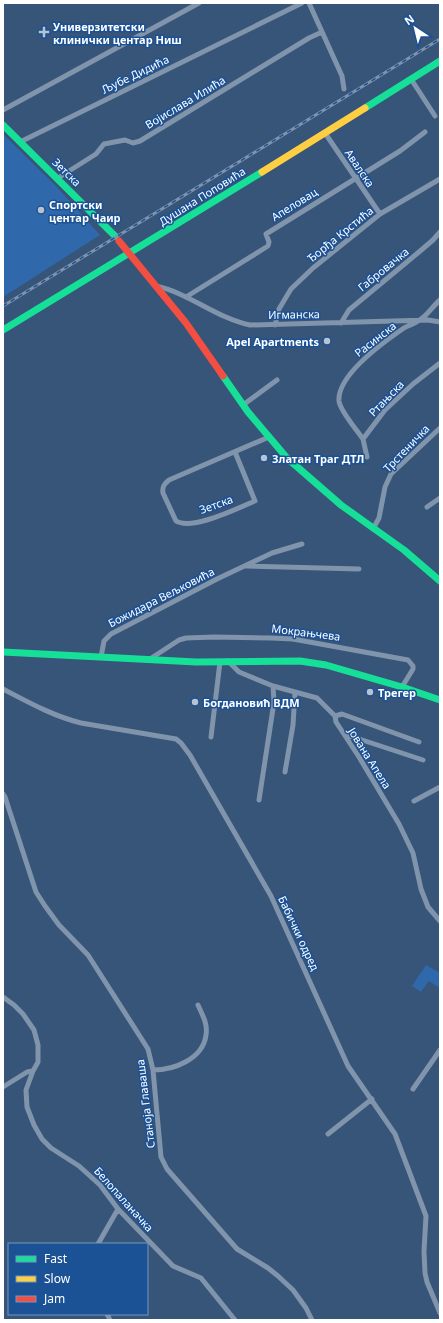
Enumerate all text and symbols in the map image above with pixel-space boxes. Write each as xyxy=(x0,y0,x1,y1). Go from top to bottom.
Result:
north arrow xyxy=(395,8,435,48)
text: N xyxy=(401,11,417,28)
place label: Универзитетски клинички центар Ниш xyxy=(53,19,182,47)
marker: Универзитетски клинички центар Ниш xyxy=(38,26,50,38)
street label: Љубе Дидића xyxy=(99,51,171,97)
street label: Војислава Илића xyxy=(142,72,228,132)
street label: Авалска xyxy=(342,146,378,190)
street label: Зетска xyxy=(49,155,85,189)
street label: Душана Поповића xyxy=(156,163,248,229)
street label: Апеловац xyxy=(268,184,320,224)
place label: Спортски центар Чаир xyxy=(49,197,121,225)
street label: Ђорђа Крстића xyxy=(304,203,376,265)
marker: Спортски центар Чаир xyxy=(36,205,46,215)
street label: Габровачка xyxy=(354,244,412,294)
street label: Игманска xyxy=(268,306,320,322)
street label: Расинска xyxy=(351,318,399,360)
place label: Apel Apartments xyxy=(226,334,319,349)
marker: Apel Apartments xyxy=(322,336,332,346)
street label: Ртањска xyxy=(365,377,407,419)
street label: Трстеничка xyxy=(379,421,433,475)
place label: Златан Траг ДТЛ xyxy=(272,451,364,466)
marker: Златан Траг ДТЛ xyxy=(259,453,269,463)
street label: Зетска xyxy=(197,491,235,517)
street label: Божидара Вељковића xyxy=(105,564,217,630)
street label: Мокрањчева xyxy=(271,620,341,644)
place label: Трегер xyxy=(378,685,416,700)
marker: Трегер xyxy=(365,687,375,697)
place label: Богдановић ВДМ xyxy=(203,695,300,710)
marker: Богдановић ВДМ xyxy=(190,697,200,707)
street label: Јована Апела xyxy=(345,724,395,792)
street label: Бабички одред xyxy=(275,893,323,973)
street label: Станоја Главаша xyxy=(132,1059,158,1149)
street label: Белопаланачка xyxy=(91,1163,157,1235)
legend xyxy=(8,1243,148,1315)
text: Fast xyxy=(44,1250,68,1267)
text: Slow xyxy=(44,1270,71,1287)
text: Jam xyxy=(43,1290,65,1307)

